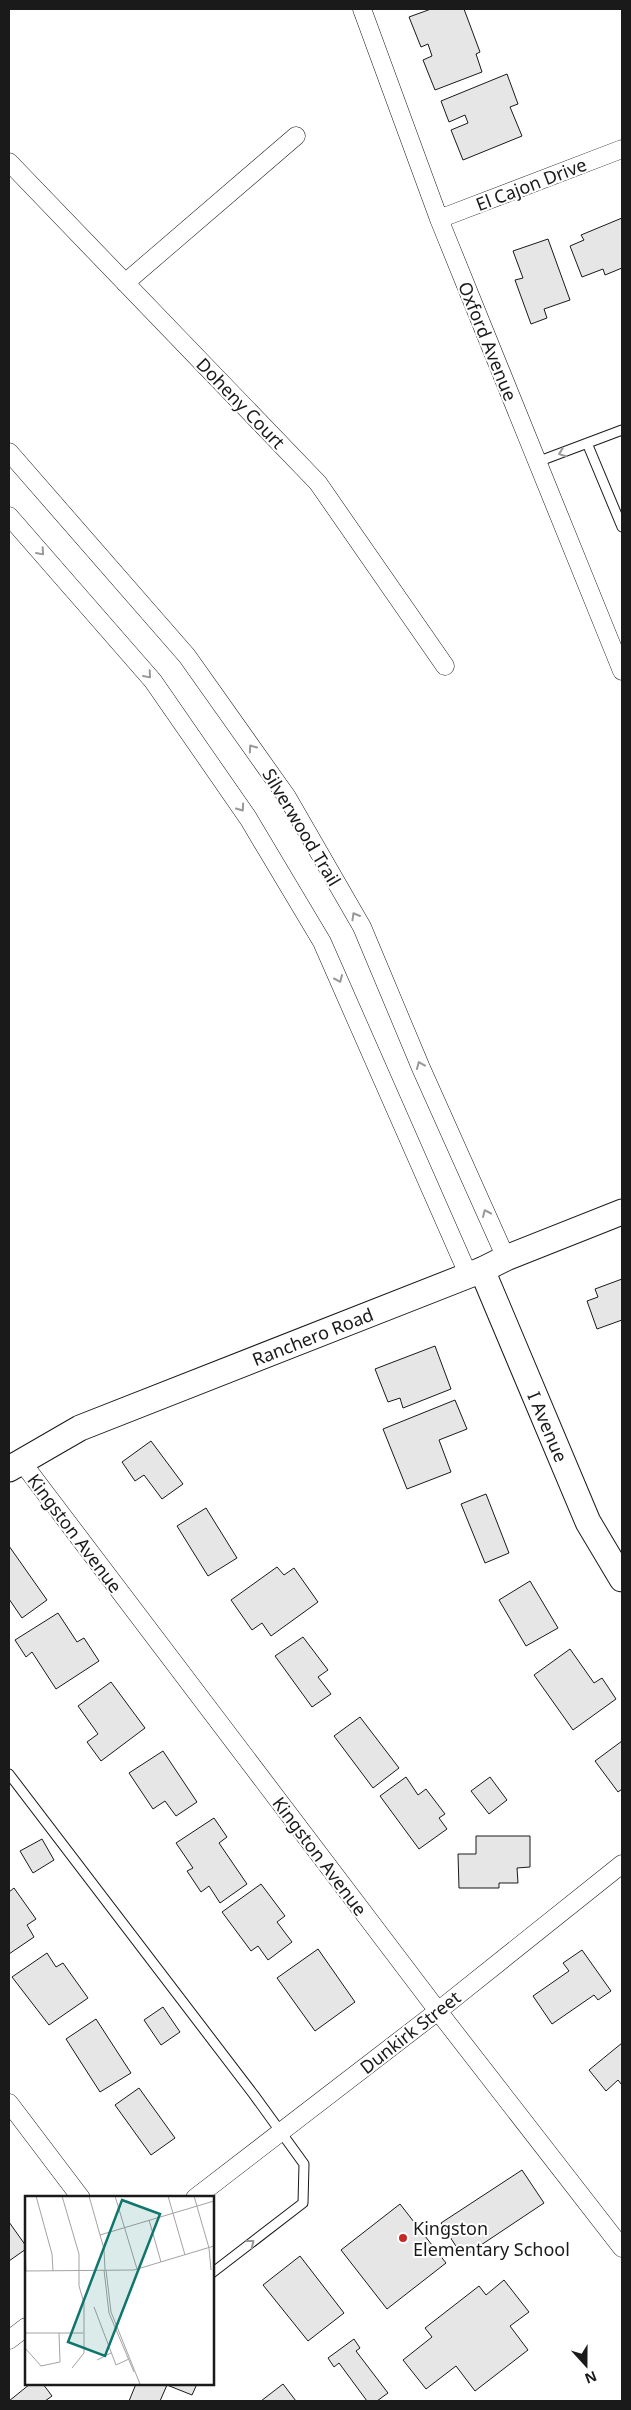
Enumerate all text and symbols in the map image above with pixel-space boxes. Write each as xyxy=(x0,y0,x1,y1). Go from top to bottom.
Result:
street label: El Cajon Drive xyxy=(472,152,590,216)
street label: Oxford Avenue xyxy=(453,278,523,404)
street label: Doheny Court xyxy=(192,352,291,454)
one-way arrow xyxy=(558,446,567,457)
one-way arrow xyxy=(35,547,44,556)
one-way arrow xyxy=(142,669,151,678)
one-way arrow xyxy=(249,744,258,754)
street label: Silverwood Trail xyxy=(257,764,347,890)
one-way arrow xyxy=(235,802,244,812)
one-way arrow xyxy=(352,913,362,922)
one-way arrow xyxy=(332,974,343,983)
one-way arrow xyxy=(415,1061,426,1070)
one-way arrow xyxy=(483,1210,493,1219)
street label: Ranchero Road xyxy=(249,1302,377,1371)
street label: I Avenue xyxy=(523,1388,573,1465)
street label: Kingston Avenue xyxy=(22,1469,128,1597)
street label: Kingston Avenue xyxy=(267,1792,373,1920)
street label: Dunkirk Street xyxy=(355,1985,466,2079)
inset map xyxy=(25,2196,214,2385)
place label: Kingston Elementary School xyxy=(413,2216,570,2261)
marker: Kingston Elementary School xyxy=(397,2232,409,2244)
one-way arrow xyxy=(245,2241,254,2249)
north arrow xyxy=(561,2340,611,2390)
text: N xyxy=(582,2367,600,2389)

